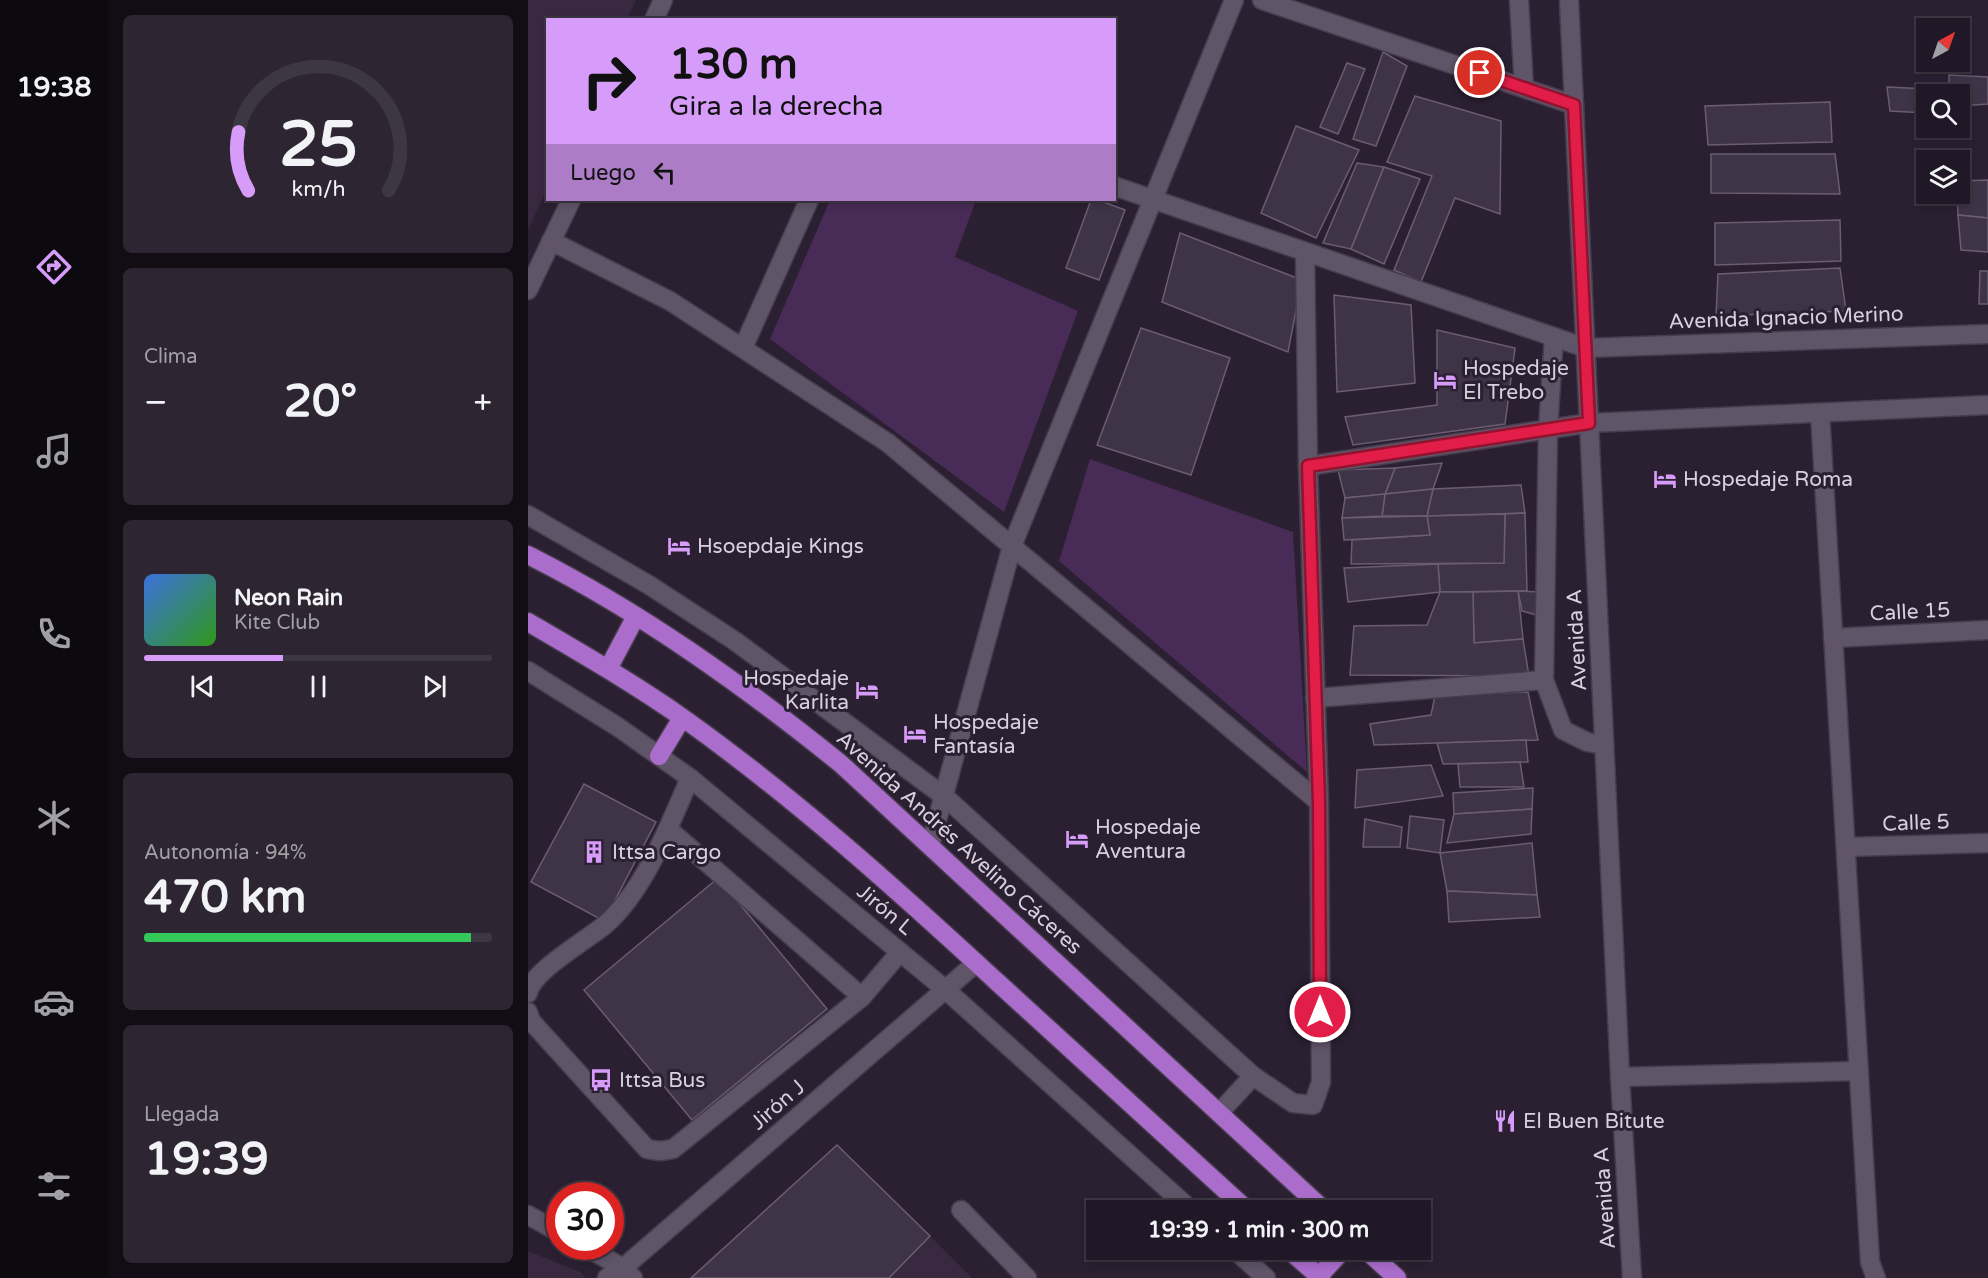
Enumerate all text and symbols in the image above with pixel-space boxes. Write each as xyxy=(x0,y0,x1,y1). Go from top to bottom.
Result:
north arrow xyxy=(1916,18,1970,72)
map controls xyxy=(1916,18,1970,204)
text: 130 m xyxy=(669,39,798,90)
icon: right xyxy=(570,42,648,120)
pin xyxy=(1454,47,1505,98)
icon: arrive xyxy=(1463,56,1496,89)
text: 19:38 xyxy=(17,71,91,104)
button: search xyxy=(1916,84,1970,138)
text: Gira a la derecha xyxy=(669,90,883,123)
text: 25 xyxy=(279,108,357,183)
button: layers xyxy=(1916,150,1970,204)
icon: left xyxy=(648,156,681,189)
text: Luego xyxy=(570,160,636,186)
text: km/h xyxy=(291,176,345,202)
icon: directions xyxy=(33,246,75,288)
street label: Avenida Ignacio Merino xyxy=(1668,301,1904,335)
text: Clima xyxy=(144,345,197,369)
place label: Hospedaje El Trebo xyxy=(1463,356,1569,405)
hotel icon: Hospedaje El Trebo xyxy=(1432,367,1458,393)
text: 20° xyxy=(284,375,357,429)
text: − xyxy=(144,383,168,422)
text: + xyxy=(473,383,492,422)
icon: music xyxy=(33,430,75,472)
hotel icon: Hospedaje Roma xyxy=(1652,466,1678,492)
place label: Hospedaje Roma xyxy=(1683,467,1853,492)
hotel icon: Hsoepdaje Kings xyxy=(666,533,692,559)
place label: Hsoepdaje Kings xyxy=(697,534,864,559)
text: Neon Rain xyxy=(234,585,343,611)
street label: Avenida A xyxy=(1562,588,1592,692)
street label: Calle 15 xyxy=(1869,597,1951,627)
text: Kite Club xyxy=(234,611,320,635)
icon: phone xyxy=(33,613,75,655)
place label: Hospedaje Karlita xyxy=(743,666,849,715)
icon: previous xyxy=(186,670,219,703)
icon: pause xyxy=(302,670,335,703)
icon: next xyxy=(418,670,451,703)
hotel icon: Hospedaje Karlita xyxy=(854,677,880,703)
place label: Hospedaje Fantasía xyxy=(933,710,1039,759)
hotel icon: Hospedaje Fantasía xyxy=(902,721,928,747)
street label: Avenida Andrés Avelino Cáceres xyxy=(831,726,1087,960)
icon: climate xyxy=(33,797,75,839)
street label: Calle 5 xyxy=(1882,809,1950,837)
place label: Hospedaje Aventura xyxy=(1095,815,1201,864)
hotel icon: Hospedaje Aventura xyxy=(1064,826,1090,852)
building icon: Ittsa Cargo xyxy=(581,839,607,865)
place label: Ittsa Cargo xyxy=(612,840,721,865)
text: Autonomía · 94% xyxy=(144,841,306,865)
text: 470 km xyxy=(144,871,306,925)
street label: Jirón L xyxy=(852,879,918,941)
position arrow xyxy=(1288,980,1352,1044)
icon: car xyxy=(33,981,75,1023)
bus stop icon: Ittsa Bus xyxy=(588,1067,614,1093)
place label: Ittsa Bus xyxy=(619,1068,705,1093)
street label: Jirón J xyxy=(746,1075,810,1135)
text: Llegada xyxy=(144,1103,220,1127)
restaurant icon: El Buen Bitute xyxy=(1492,1108,1518,1134)
place label: El Buen Bitute xyxy=(1523,1109,1665,1134)
text: 19:39 xyxy=(144,1133,269,1187)
street label: Avenida A xyxy=(1589,1146,1621,1250)
icon: filters xyxy=(33,1165,75,1207)
speed limit sign: 30 xyxy=(546,1182,624,1260)
text: 19:39 · 1 min · 300 m xyxy=(1148,1217,1369,1243)

